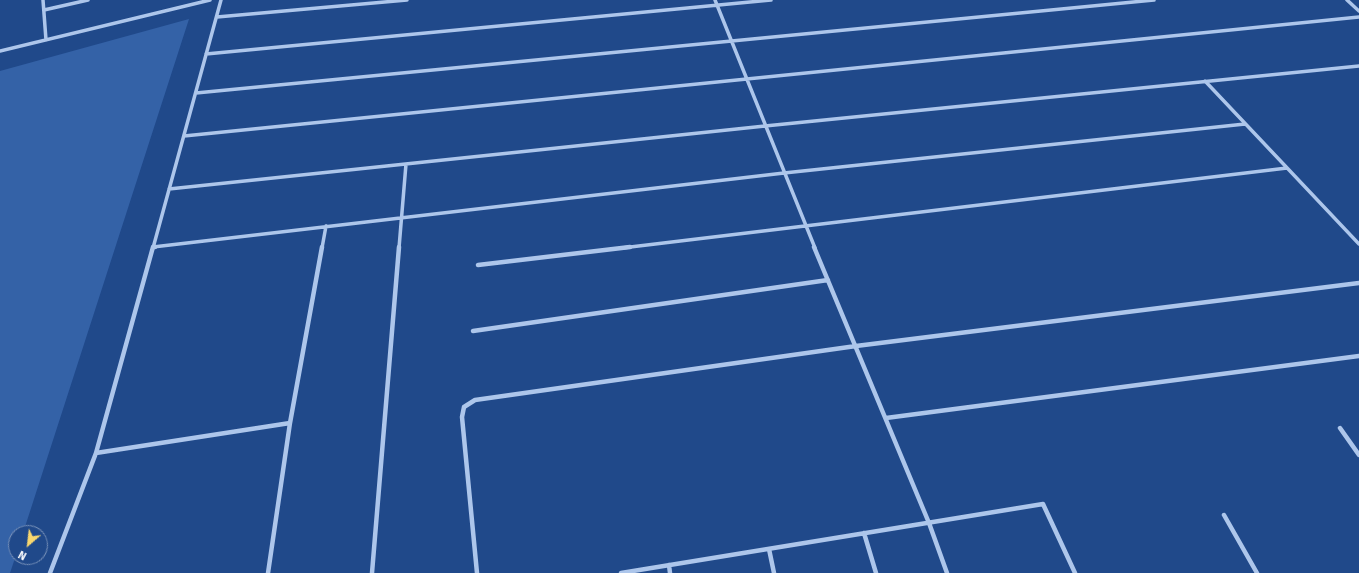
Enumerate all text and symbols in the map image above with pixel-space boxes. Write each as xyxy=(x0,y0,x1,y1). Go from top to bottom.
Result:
north arrow xyxy=(8,525,48,565)
text: N xyxy=(16,548,29,563)

